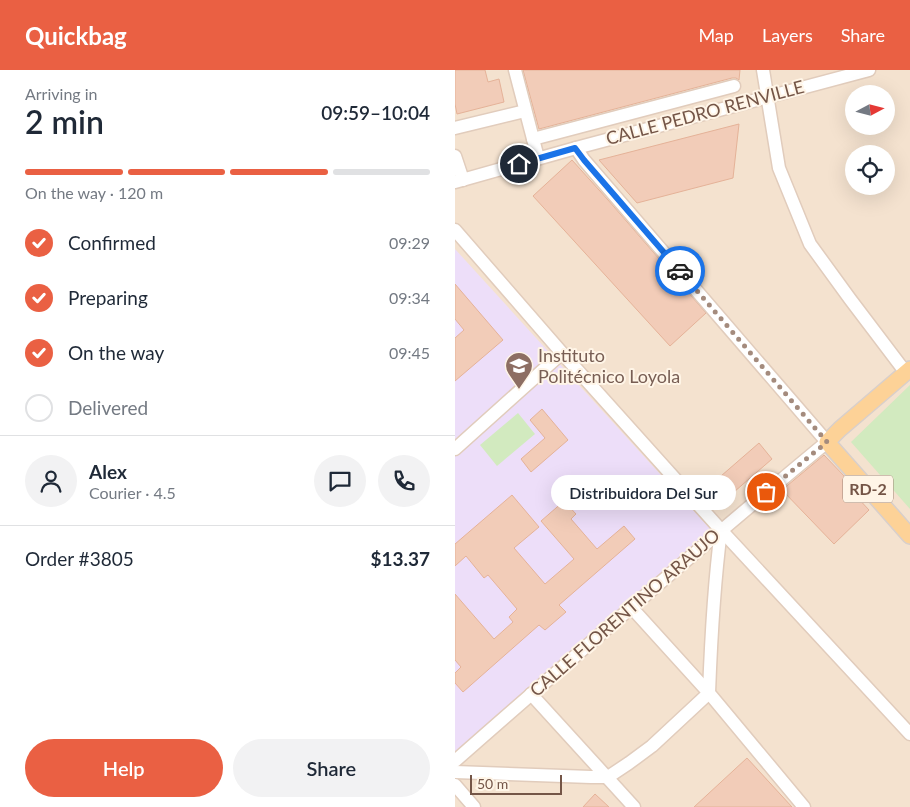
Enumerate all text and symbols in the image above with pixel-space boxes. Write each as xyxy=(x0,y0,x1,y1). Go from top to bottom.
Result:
text: Quickbag xyxy=(25,21,127,50)
text: Map xyxy=(698,24,734,46)
text: Layers xyxy=(762,24,813,46)
text: Share xyxy=(841,24,885,46)
street label: CALLE PEDRO RENVILLE xyxy=(603,75,806,149)
text: Arriving in xyxy=(25,84,98,103)
north arrow xyxy=(845,85,895,135)
map controls xyxy=(845,85,895,195)
text: 09:59–10:04 xyxy=(321,101,430,124)
text: 2 min xyxy=(25,102,104,141)
pin xyxy=(498,143,540,185)
button: locate xyxy=(845,145,895,195)
icon: home xyxy=(505,150,533,178)
text: On the way · 120 m xyxy=(25,183,163,202)
icon: check xyxy=(25,229,53,257)
text: Confirmed xyxy=(68,231,156,254)
text: 09:29 xyxy=(389,233,430,252)
courier xyxy=(655,246,705,296)
icon: car xyxy=(666,257,694,285)
icon: check xyxy=(25,284,53,312)
text: Preparing xyxy=(68,286,148,309)
text: 09:34 xyxy=(389,288,430,307)
icon: check xyxy=(25,339,53,367)
text: On the way xyxy=(68,341,164,364)
text: 09:45 xyxy=(389,343,430,362)
place label: Instituto Politécnico Loyola xyxy=(538,344,680,387)
school or university icon: Instituto Politécnico Loyola xyxy=(504,351,534,390)
text: Delivered xyxy=(68,396,148,419)
button: person xyxy=(25,455,77,507)
button: chat xyxy=(314,455,366,507)
button: phone xyxy=(378,455,430,507)
text: Alex xyxy=(89,460,127,483)
pin xyxy=(745,471,787,513)
callout: Distribuidora Del Sur xyxy=(551,474,736,510)
road number: RD-2 xyxy=(843,476,893,502)
icon: bag xyxy=(752,478,780,506)
text: Courier · 4.5 xyxy=(89,483,176,502)
text: Distribuidora Del Sur xyxy=(569,483,718,502)
street label: CALLE FLORENTINO ARAUJO xyxy=(525,524,724,701)
text: Order #3805 xyxy=(25,547,134,570)
text: $13.37 xyxy=(370,547,430,570)
button: Help xyxy=(25,739,223,797)
button: Share xyxy=(233,739,430,797)
scale bar xyxy=(470,772,563,795)
text: 50 m xyxy=(477,775,508,792)

